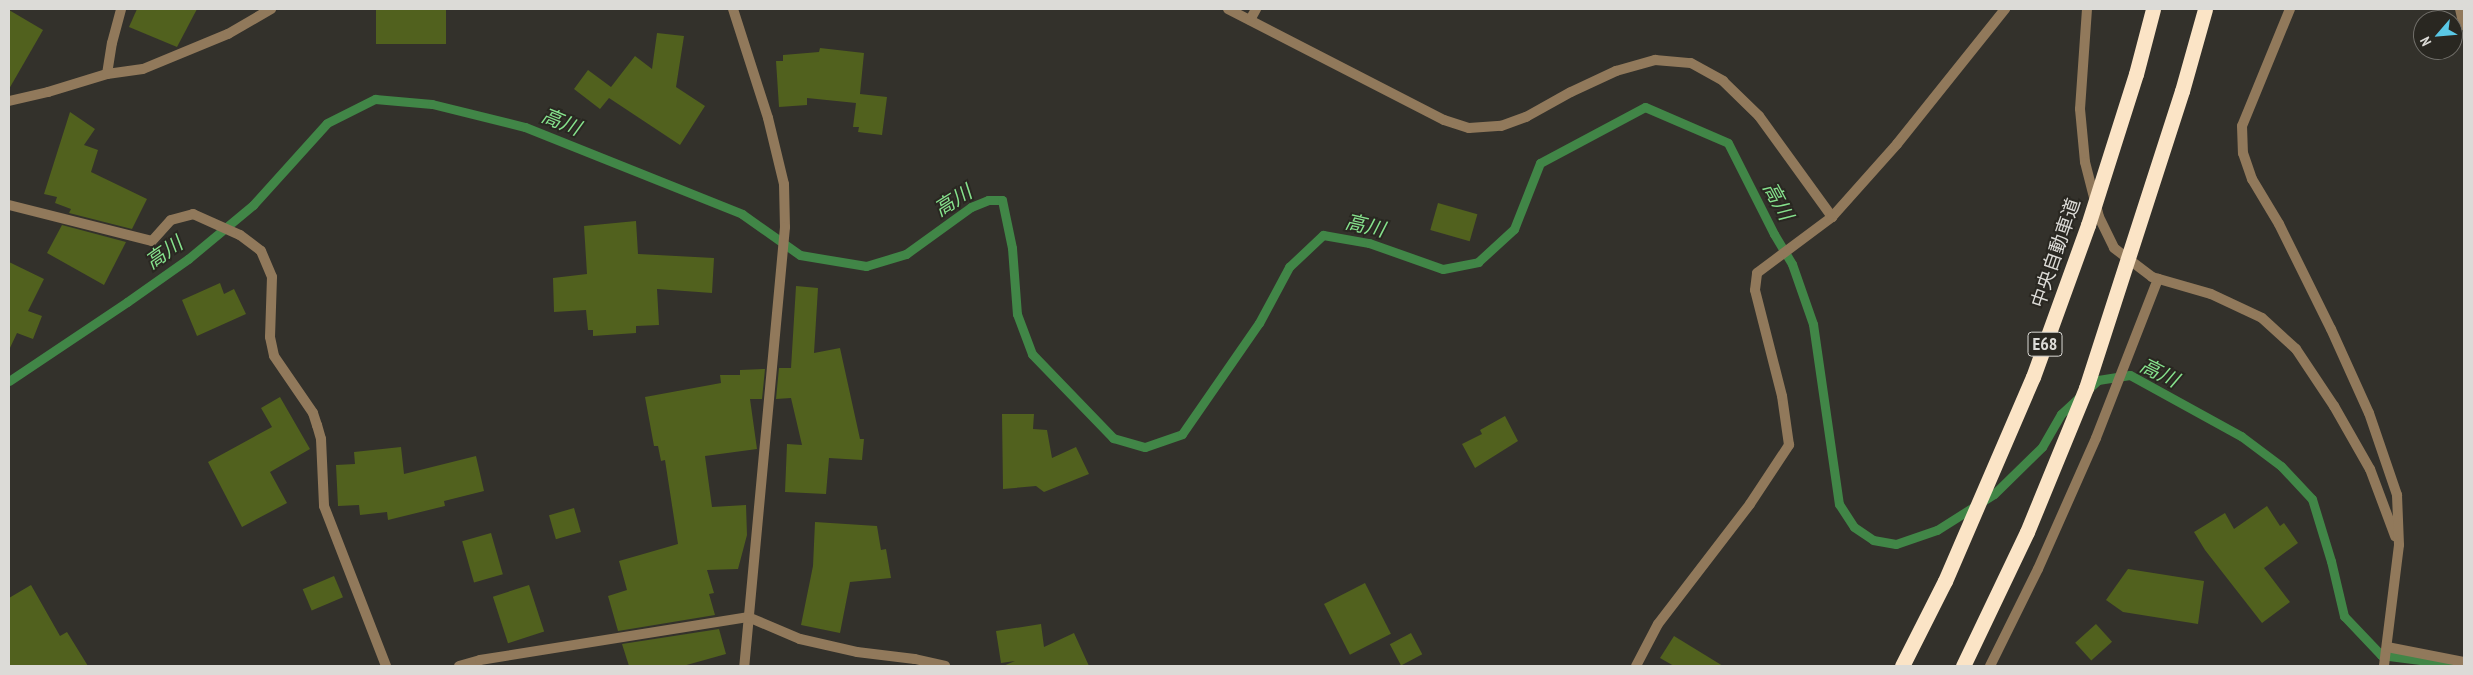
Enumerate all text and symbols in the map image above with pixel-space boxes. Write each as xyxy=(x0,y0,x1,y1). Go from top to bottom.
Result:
north arrow xyxy=(2413,10,2463,60)
text: N xyxy=(2416,34,2435,49)
water label: 高川 xyxy=(538,103,584,141)
water label: 高川 xyxy=(1758,178,1798,224)
water label: 高川 xyxy=(930,180,976,222)
street label: 中央自動車道 xyxy=(2027,195,2085,311)
water label: 高川 xyxy=(1343,210,1387,242)
water label: 高川 xyxy=(141,232,187,274)
road number: E68 xyxy=(2028,328,2062,359)
water label: 高川 xyxy=(2136,353,2182,393)

